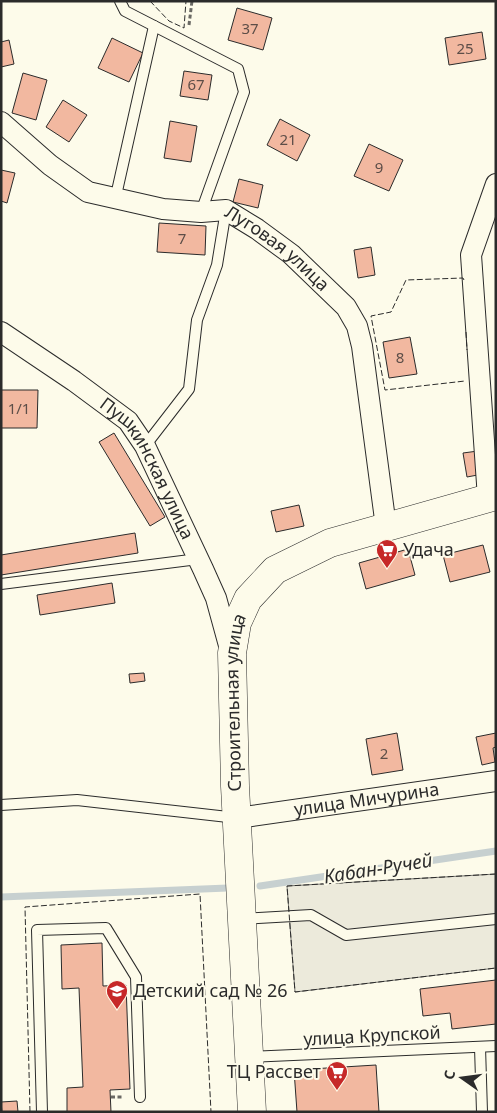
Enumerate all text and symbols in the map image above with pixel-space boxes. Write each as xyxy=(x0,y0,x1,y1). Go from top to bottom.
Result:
house number: 37 xyxy=(241,18,259,38)
house number: 25 xyxy=(456,38,474,58)
house number: 67 xyxy=(187,74,205,94)
house number: 21 xyxy=(279,129,297,149)
house number: 9 xyxy=(375,157,383,177)
street label: Луговая улица xyxy=(221,199,335,296)
house number: 7 xyxy=(178,228,186,248)
house number: 8 xyxy=(396,347,404,367)
street label: Пушкинская улица xyxy=(95,391,200,543)
house number: 1/1 xyxy=(8,398,30,418)
place label: Удача xyxy=(403,537,454,561)
supermarket icon: Удача xyxy=(375,538,399,569)
street label: Строительная улица xyxy=(219,609,251,792)
house number: 2 xyxy=(380,743,388,763)
street label: улица Мичурина xyxy=(292,776,441,821)
water label: Кабан-Ручей xyxy=(322,847,434,889)
place label: Детский сад № 26 xyxy=(133,978,288,1002)
school or university icon: Детский сад № 26 xyxy=(105,979,129,1010)
street label: улица Крупской xyxy=(303,1019,441,1051)
north arrow xyxy=(437,1053,487,1103)
place label: ТЦ Рассвет xyxy=(227,1059,322,1083)
supermarket icon: ТЦ Рассвет xyxy=(325,1060,349,1091)
text: С xyxy=(439,1068,459,1081)

